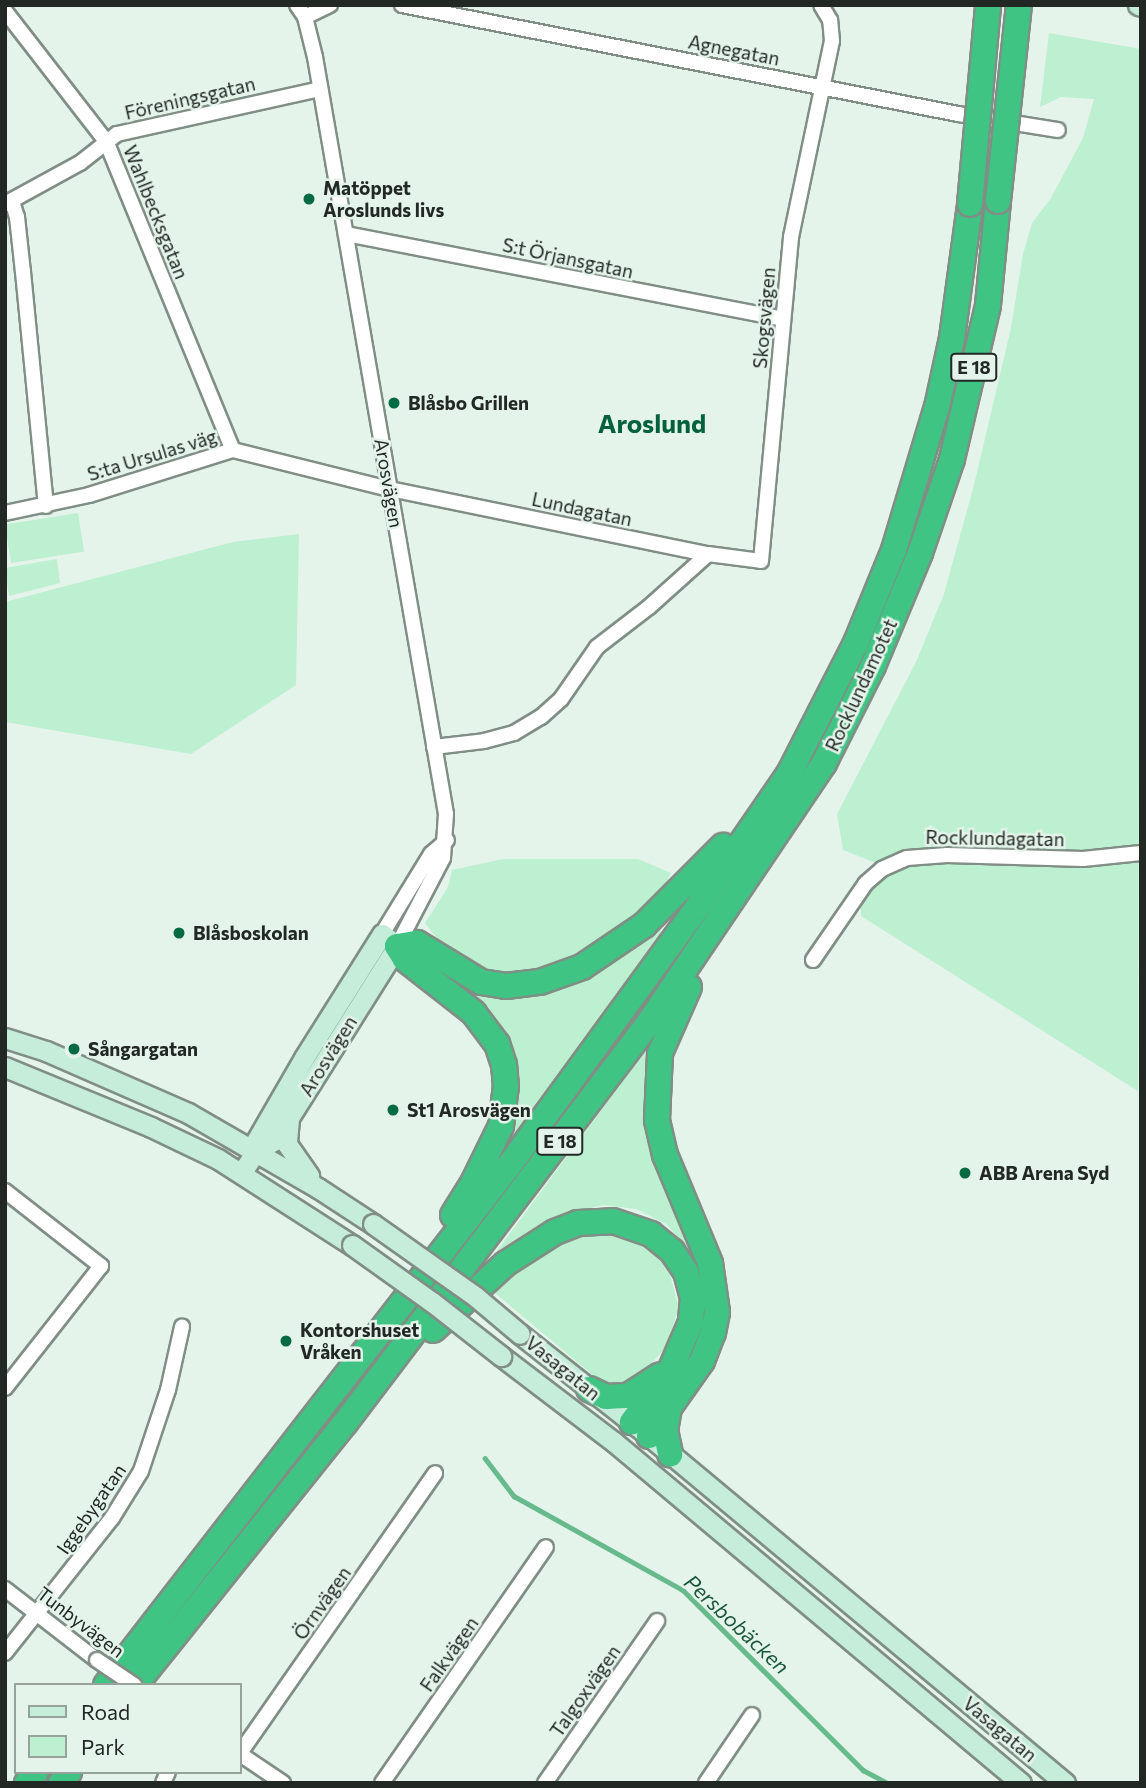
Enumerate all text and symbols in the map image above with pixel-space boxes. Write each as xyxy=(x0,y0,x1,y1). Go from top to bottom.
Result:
street label: Agnegatan xyxy=(686,30,782,70)
street label: Föreningsgatan xyxy=(122,72,258,124)
street label: Wahlbecksgatan xyxy=(119,142,193,282)
place label: Matöppet Aroslunds livs xyxy=(323,177,444,221)
marker: Matöppet Aroslunds livs xyxy=(301,191,317,207)
street label: S:t Örjansgatan xyxy=(500,233,636,283)
street label: Skogsvägen xyxy=(748,266,780,370)
road number: E 18 xyxy=(950,352,998,382)
place label: Blåsbo Grillen xyxy=(408,392,529,414)
marker: Blåsbo Grillen xyxy=(386,395,402,411)
district label: Aroslund xyxy=(598,407,706,439)
street label: S:ta Ursulas väg xyxy=(85,424,219,486)
street label: Arosvägen xyxy=(370,436,408,530)
street label: Lundagatan xyxy=(530,487,634,531)
street label: Rocklundamotet xyxy=(820,615,902,755)
street label: Rocklundagatan xyxy=(925,825,1065,851)
place label: Blåsboskolan xyxy=(193,922,309,944)
marker: Blåsboskolan xyxy=(171,925,187,941)
street label: Arosvägen xyxy=(294,1012,362,1100)
place label: Sångargatan xyxy=(88,1038,198,1060)
marker: Sångargatan xyxy=(66,1041,82,1057)
place label: St1 Arosvägen xyxy=(407,1099,531,1121)
marker: St1 Arosvägen xyxy=(385,1102,401,1118)
road number: E 18 xyxy=(536,1126,584,1156)
place label: ABB Arena Syd xyxy=(979,1162,1109,1184)
marker: ABB Arena Syd xyxy=(957,1165,973,1181)
place label: Kontorshuset Vråken xyxy=(300,1319,419,1363)
street label: Vasagatan xyxy=(521,1331,605,1405)
marker: Kontorshuset Vråken xyxy=(278,1333,294,1349)
street label: Iggebygatan xyxy=(52,1459,130,1559)
street label: Örnvägen xyxy=(289,1562,355,1644)
water label: Persbobäcken xyxy=(679,1569,795,1679)
street label: Tunbyvägen xyxy=(33,1582,129,1662)
street label: Falkvägen xyxy=(415,1612,483,1696)
street label: Talgoxvägen xyxy=(545,1641,625,1741)
legend xyxy=(14,1683,242,1774)
street label: Vasagatan xyxy=(958,1692,1042,1766)
text: Road xyxy=(81,1699,130,1724)
text: Park xyxy=(81,1734,125,1759)

